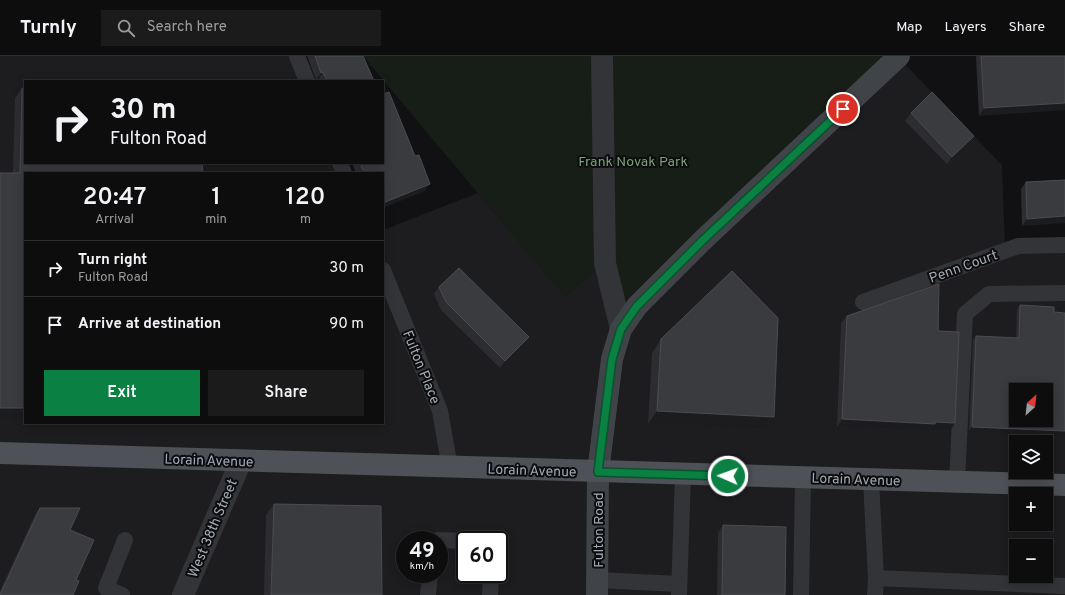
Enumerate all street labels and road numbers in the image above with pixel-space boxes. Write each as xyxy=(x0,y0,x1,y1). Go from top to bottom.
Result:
street label: Penn Court xyxy=(927,247,1000,288)
street label: Fulton Place xyxy=(398,328,443,407)
street label: Lorain Avenue xyxy=(164,451,254,472)
street label: Lorain Avenue xyxy=(487,461,577,482)
street label: Lorain Avenue xyxy=(811,470,901,491)
street label: West 38th Street xyxy=(185,477,242,580)
street label: Fulton Road xyxy=(591,492,608,568)

